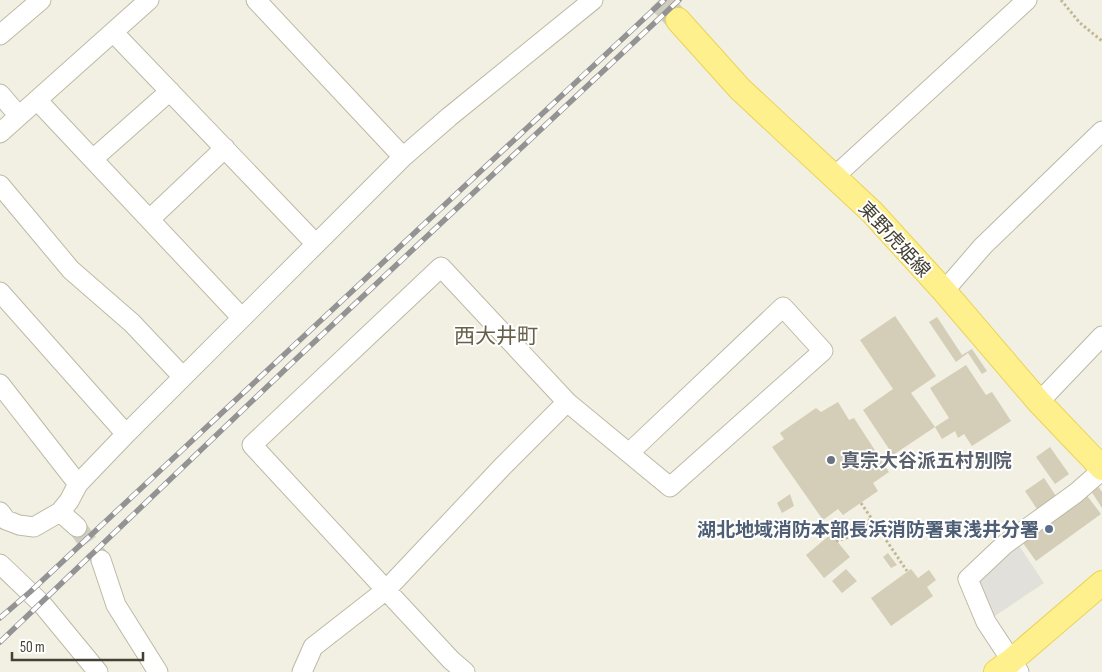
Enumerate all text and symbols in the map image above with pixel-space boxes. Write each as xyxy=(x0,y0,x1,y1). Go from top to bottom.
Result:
street label: 東野虎姫線 xyxy=(853,197,935,283)
district label: 西大井町 xyxy=(454,324,538,349)
place label: 真宗大谷派五村別院 xyxy=(841,450,1012,473)
marker: 真宗大谷派五村別院 xyxy=(825,454,837,466)
place label: 湖北地域消防本部長浜消防署東浅井分署 xyxy=(697,519,1039,542)
marker: 湖北地域消防本部長浜消防署東浅井分署 xyxy=(1043,523,1055,535)
scale bar xyxy=(12,630,144,662)
text: 50 m xyxy=(20,638,45,657)

